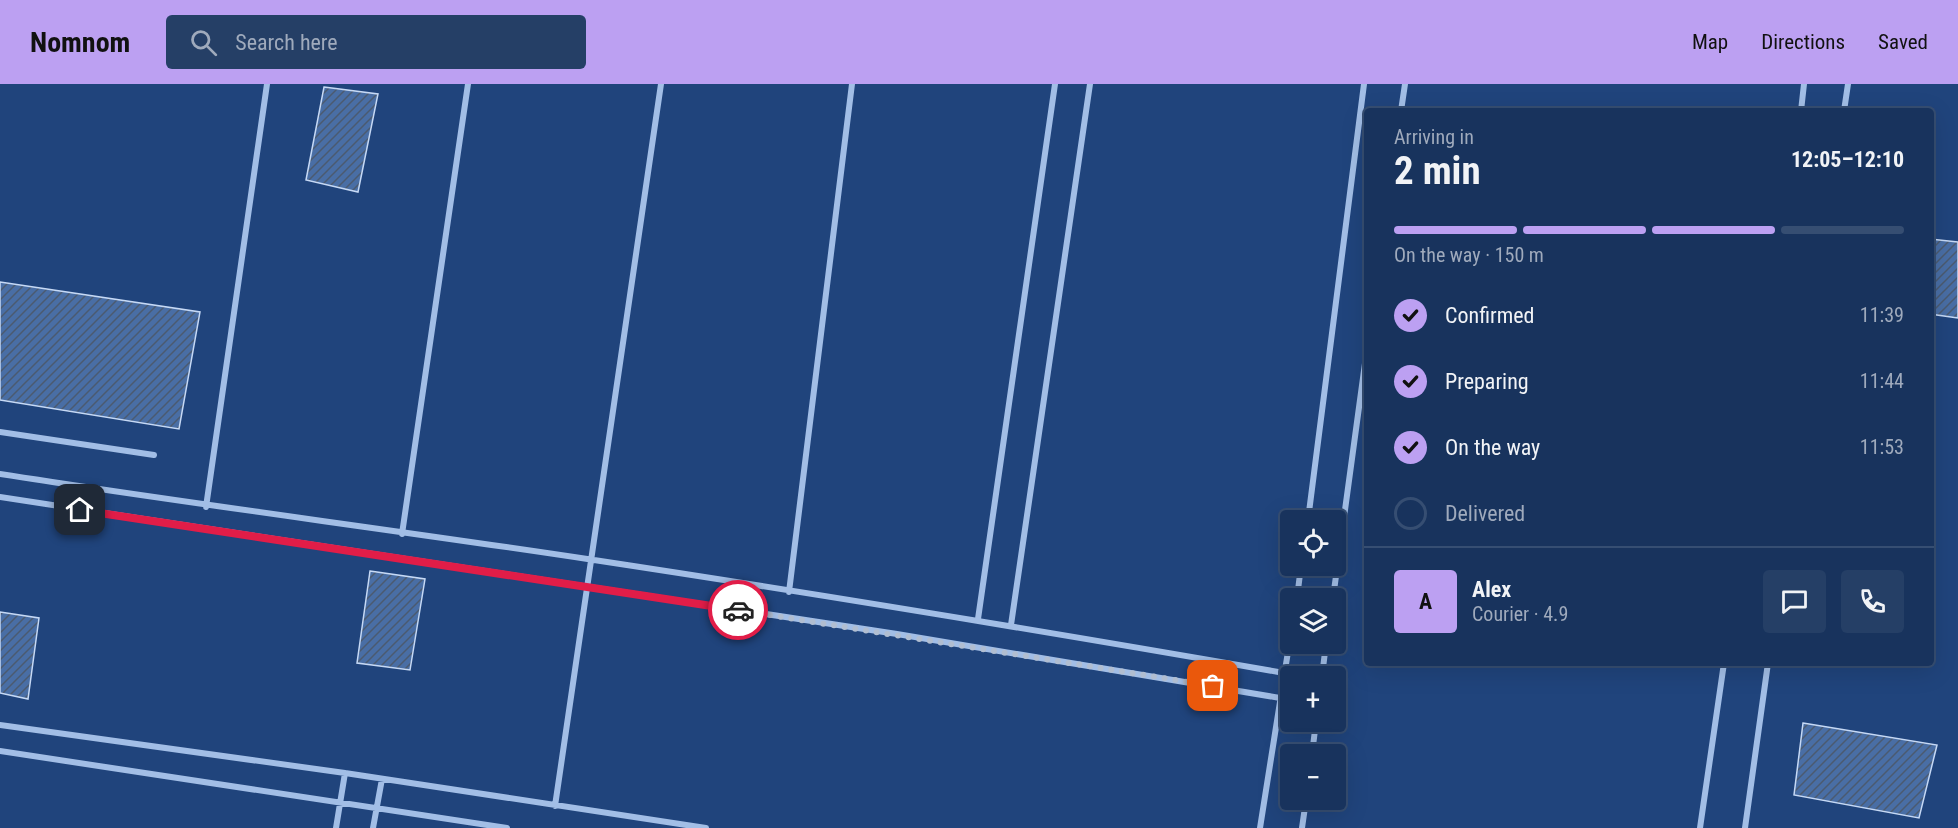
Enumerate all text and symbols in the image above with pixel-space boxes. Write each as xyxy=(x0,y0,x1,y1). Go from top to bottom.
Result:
search box xyxy=(166,15,586,69)
text: Nomnom xyxy=(30,26,130,59)
icon: search xyxy=(187,26,220,59)
text: Search here xyxy=(235,30,338,55)
text: Map xyxy=(1692,30,1728,54)
text: Directions xyxy=(1761,30,1845,54)
text: Saved xyxy=(1878,30,1928,54)
text: Arriving in xyxy=(1394,125,1474,149)
text: 12:05–12:10 xyxy=(1791,147,1904,172)
text: 2 min xyxy=(1394,148,1481,194)
text: On the way · 150 m xyxy=(1394,243,1544,267)
icon: check xyxy=(1394,299,1427,332)
text: Confirmed xyxy=(1445,303,1534,328)
text: 11:39 xyxy=(1860,303,1904,327)
icon: check xyxy=(1394,365,1427,398)
text: Preparing xyxy=(1445,369,1529,394)
text: 11:44 xyxy=(1860,369,1904,393)
icon: check xyxy=(1394,431,1427,464)
text: On the way xyxy=(1445,435,1540,460)
text: 11:53 xyxy=(1860,435,1904,459)
pin xyxy=(54,484,105,535)
icon: home xyxy=(63,493,96,526)
text: Delivered xyxy=(1445,501,1525,526)
map controls xyxy=(1280,510,1346,810)
button: locate xyxy=(1280,510,1346,576)
button: chat xyxy=(1763,570,1826,633)
button: phone xyxy=(1841,570,1904,633)
text: Alex xyxy=(1472,577,1511,602)
courier xyxy=(708,580,768,640)
button: layers xyxy=(1280,588,1346,654)
text: A xyxy=(1419,589,1432,614)
icon: car xyxy=(722,594,755,627)
text: Courier · 4.9 xyxy=(1472,602,1568,626)
pin xyxy=(1187,660,1238,711)
button: + xyxy=(1280,666,1346,732)
icon: bag xyxy=(1196,669,1229,702)
button: − xyxy=(1280,744,1346,810)

